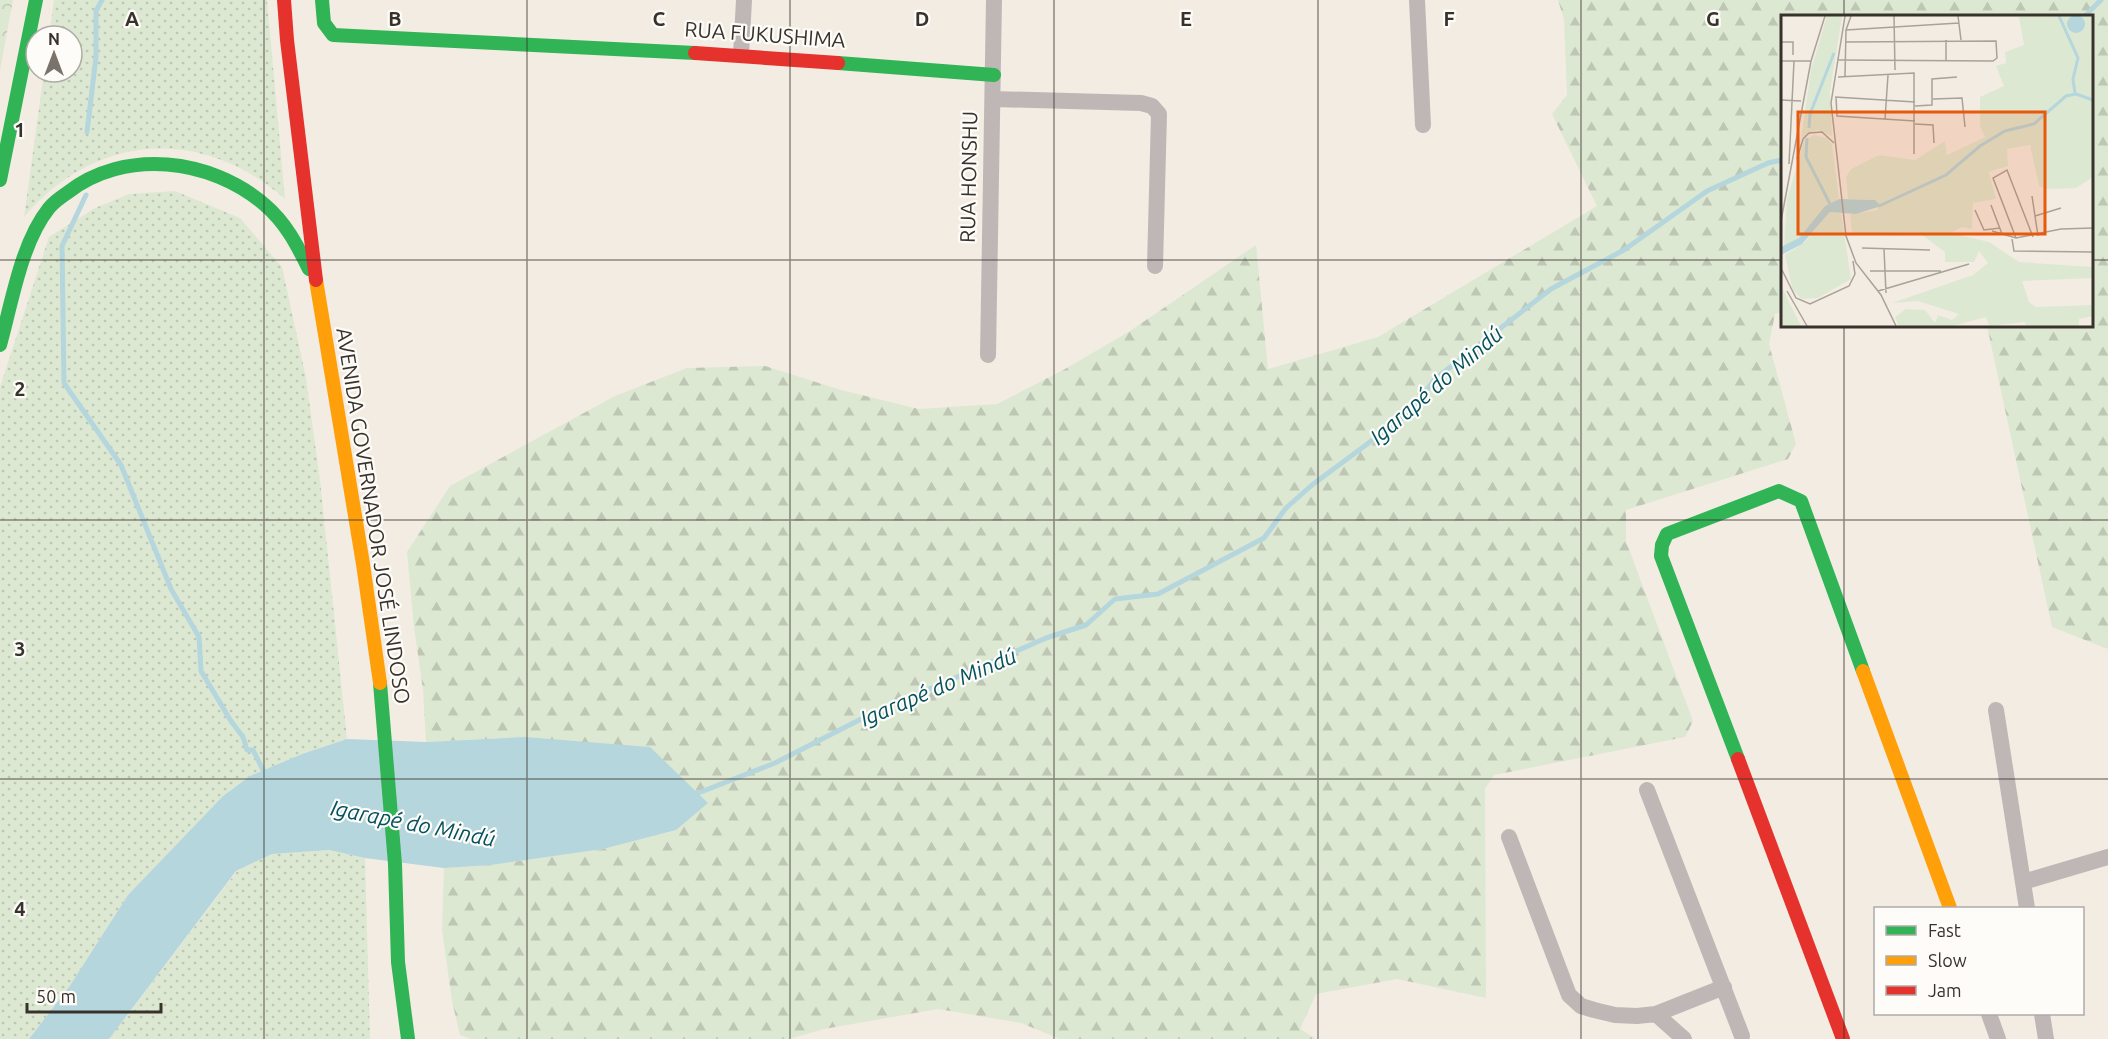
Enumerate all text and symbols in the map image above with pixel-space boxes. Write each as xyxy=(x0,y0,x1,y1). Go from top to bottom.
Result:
text: A xyxy=(125,7,139,30)
text: B xyxy=(388,7,402,30)
text: C xyxy=(653,7,666,30)
text: D xyxy=(915,7,929,30)
text: E xyxy=(1180,7,1192,30)
text: F xyxy=(1443,7,1455,30)
text: G xyxy=(1706,7,1720,30)
inset map xyxy=(1781,15,2093,327)
street label: RUA FUKUSHIMA xyxy=(684,16,847,52)
north arrow xyxy=(24,24,84,84)
text: N xyxy=(48,30,60,48)
street label: RUA HONSHU xyxy=(955,111,981,243)
text: 1 xyxy=(14,118,26,141)
water label: Igarapé do Mindú xyxy=(1364,320,1507,449)
street label: AVENIDA GOVERNADOR JOSÉ LINDOSO xyxy=(332,326,416,706)
text: 2 xyxy=(14,377,26,400)
text: 3 xyxy=(14,637,26,660)
water label: Igarapé do Mindú xyxy=(856,642,1020,731)
water label: Igarapé do Mindú xyxy=(329,794,498,851)
text: 4 xyxy=(14,897,26,920)
legend xyxy=(1874,907,2084,1015)
text: Fast xyxy=(1928,920,1961,940)
text: Slow xyxy=(1928,950,1967,970)
scale bar xyxy=(27,976,160,1014)
text: Jam xyxy=(1928,980,1962,1000)
text: 50 m xyxy=(36,986,76,1006)

